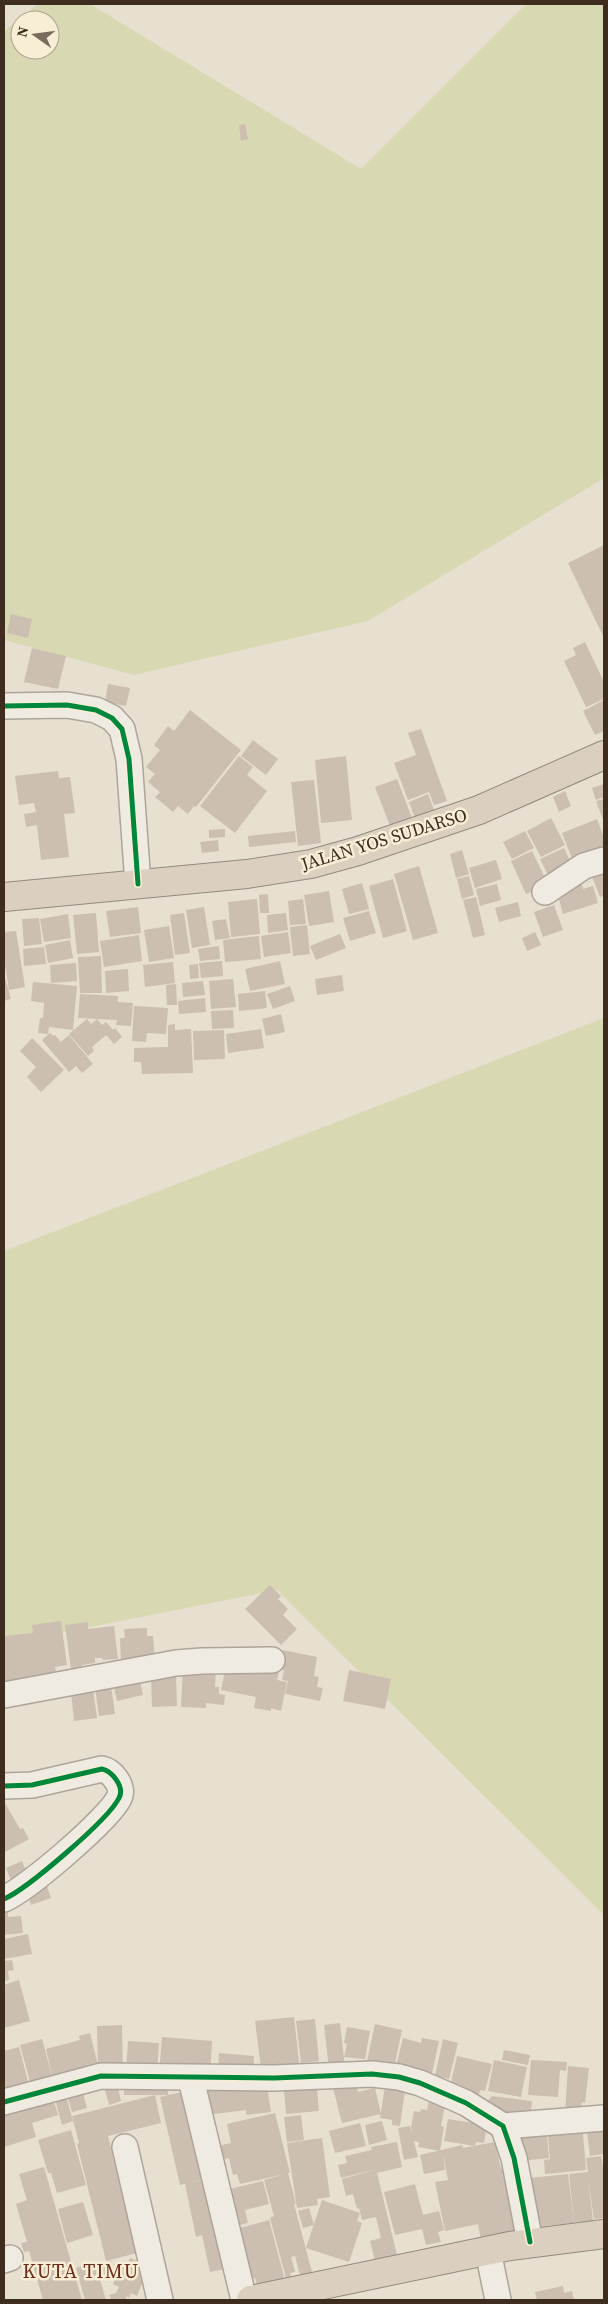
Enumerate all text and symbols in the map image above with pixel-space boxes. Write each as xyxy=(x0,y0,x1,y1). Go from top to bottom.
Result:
north arrow xyxy=(10,10,60,60)
text: N xyxy=(11,24,33,39)
street label: JALAN YOS SUDARSO xyxy=(297,802,470,876)
district label: KUTA TIMU xyxy=(23,2257,139,2285)

